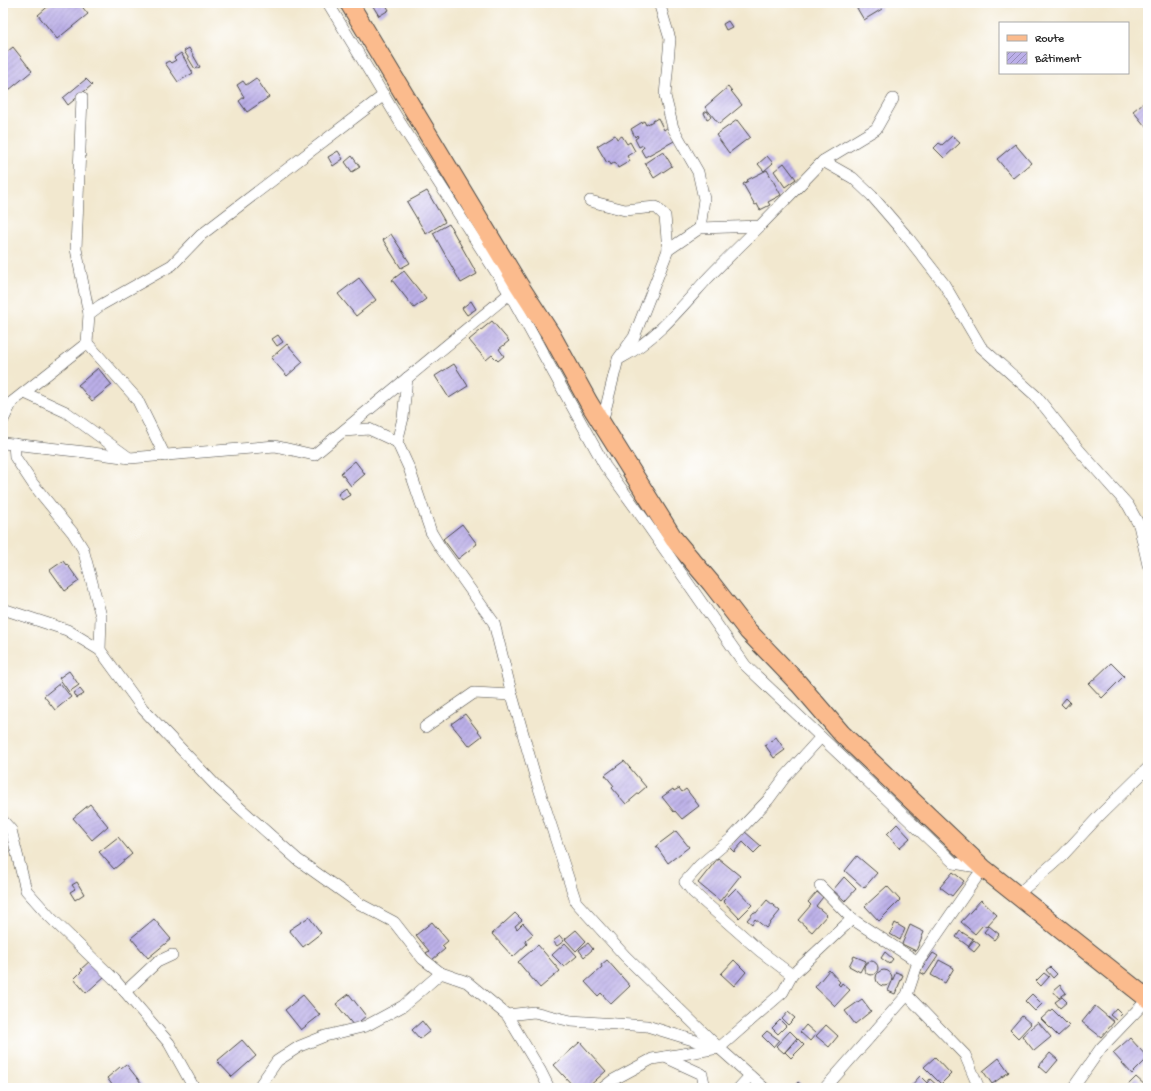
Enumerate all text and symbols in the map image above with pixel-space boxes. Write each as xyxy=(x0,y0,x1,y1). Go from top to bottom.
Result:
legend xyxy=(999,22,1129,74)
text: Route xyxy=(1035,33,1065,47)
text: Bâtiment xyxy=(1034,53,1082,67)

